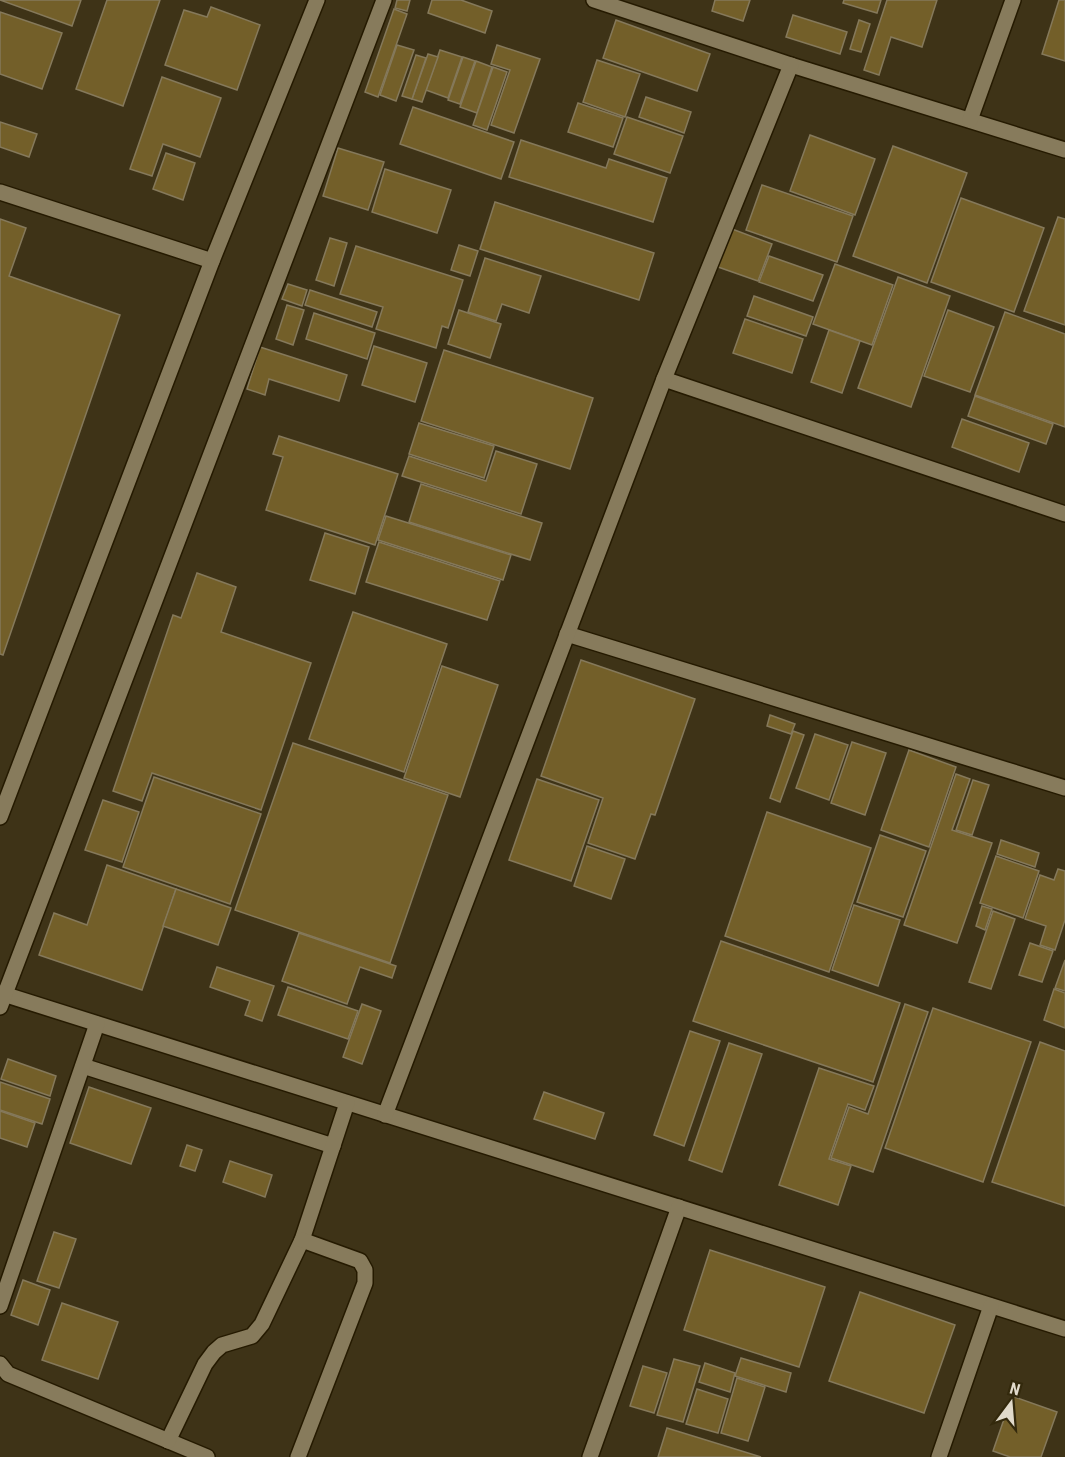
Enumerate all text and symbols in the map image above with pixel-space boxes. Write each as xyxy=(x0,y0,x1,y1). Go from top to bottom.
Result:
north arrow xyxy=(981,1373,1041,1433)
text: N xyxy=(1008,1379,1022,1400)

